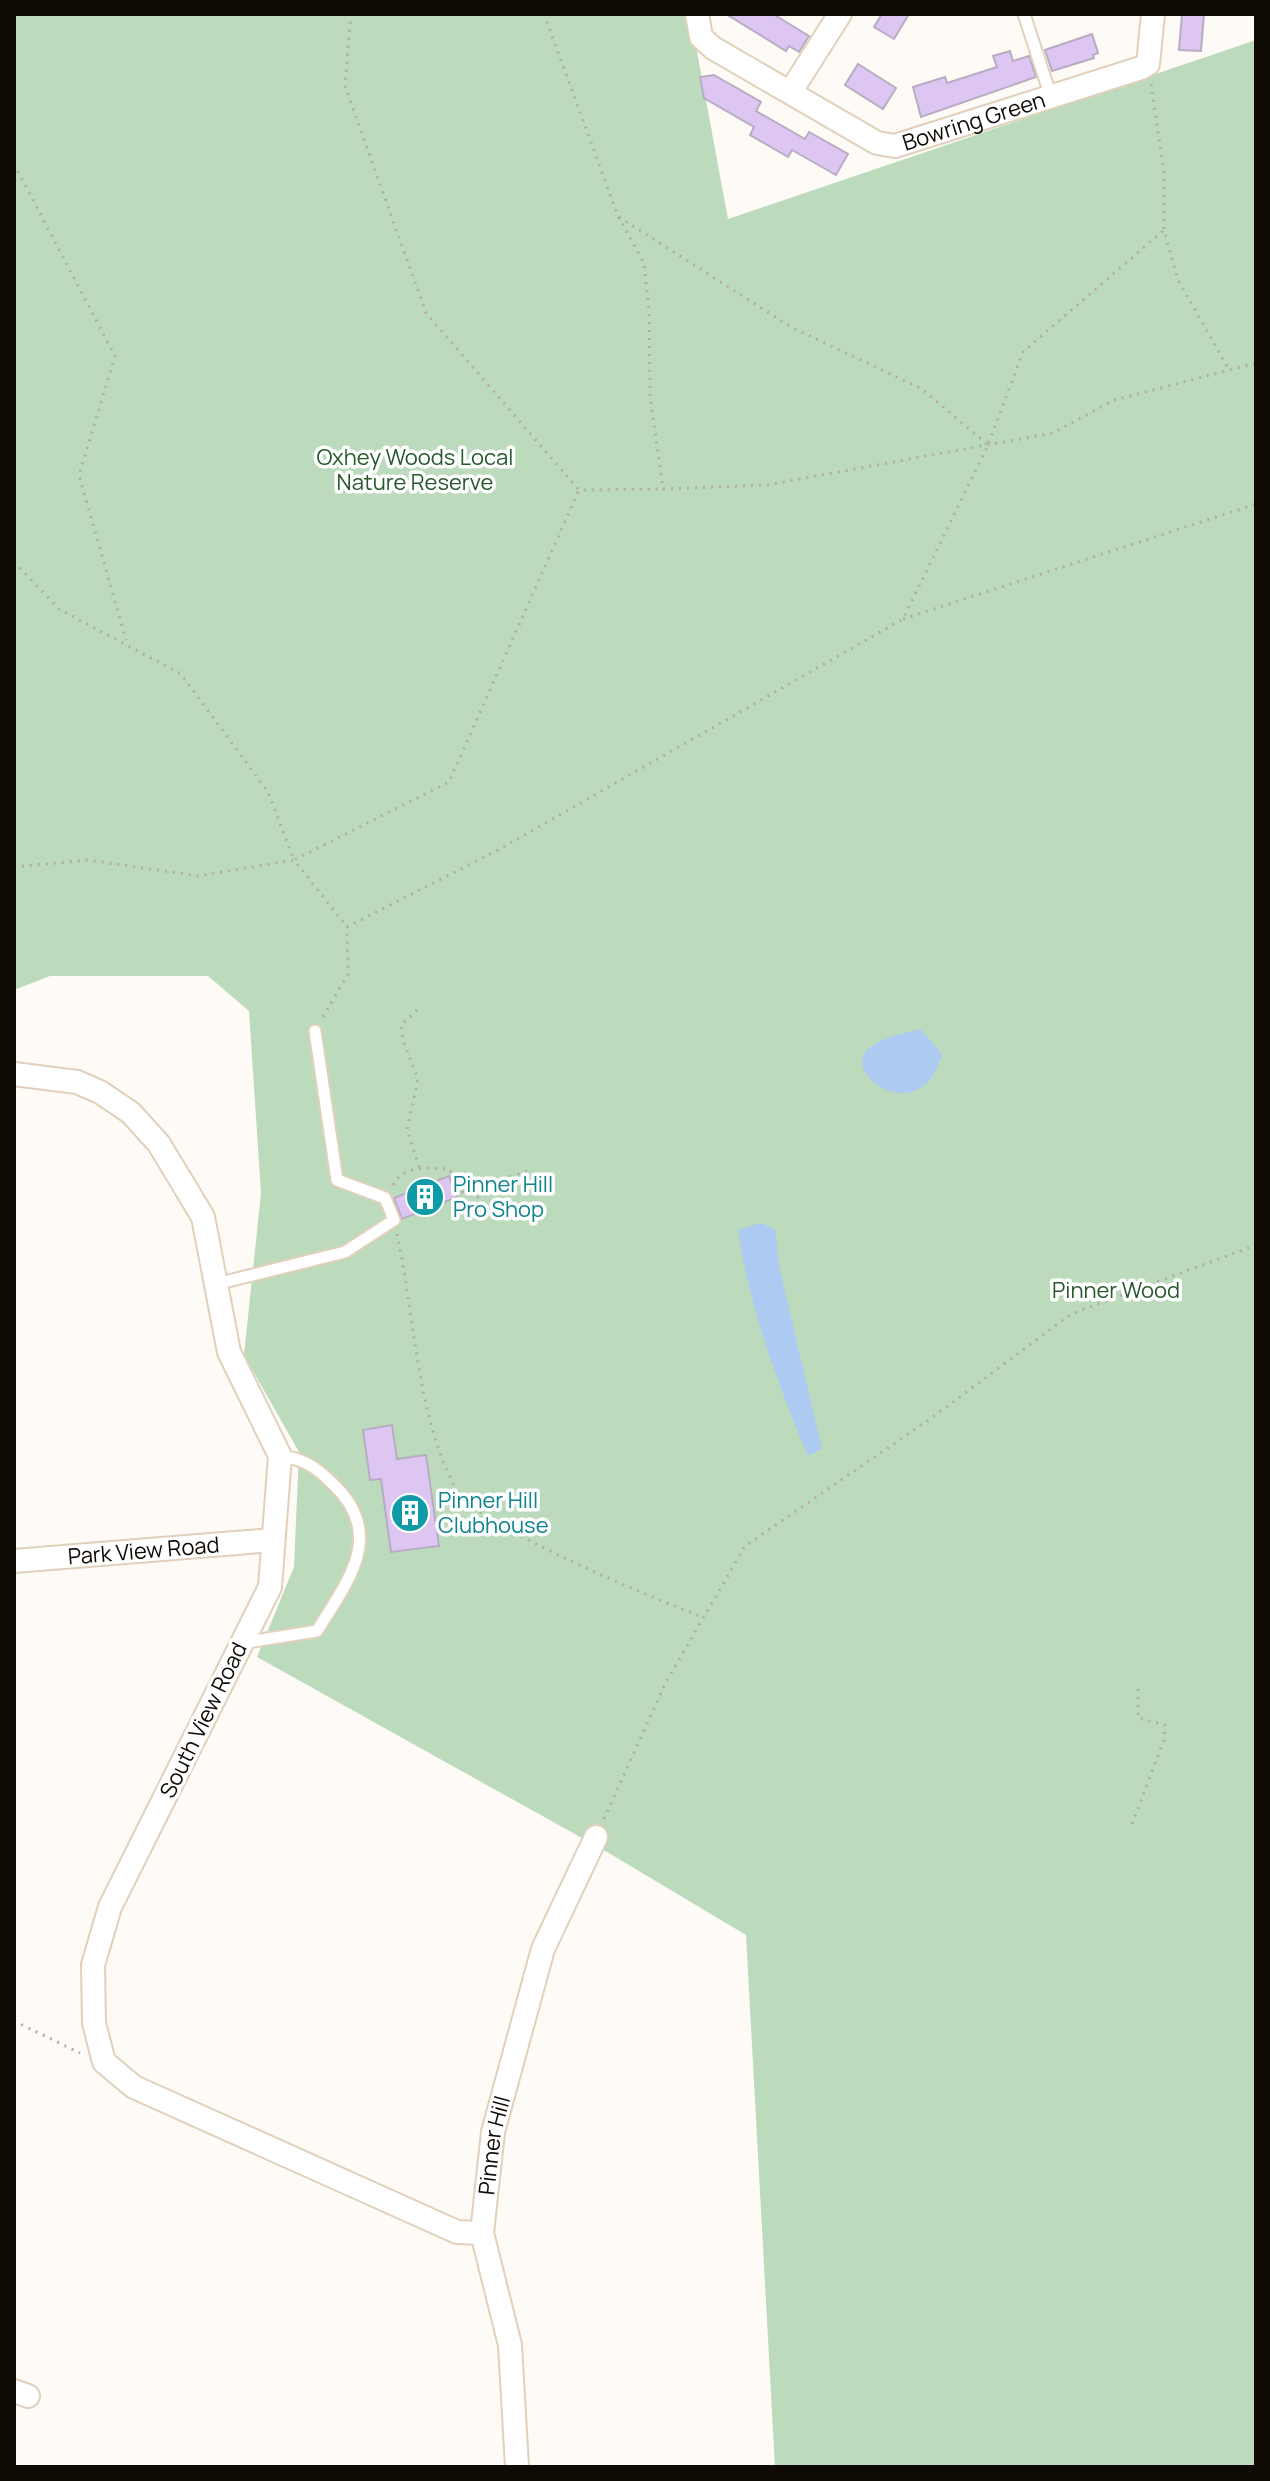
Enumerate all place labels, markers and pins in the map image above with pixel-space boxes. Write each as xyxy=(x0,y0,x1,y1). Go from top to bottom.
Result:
place label: Pinner Hill Pro Shop xyxy=(453,1169,553,1224)
building icon: Pinner Hill Pro Shop xyxy=(404,1176,446,1218)
place label: Pinner Hill Clubhouse xyxy=(438,1485,549,1540)
building icon: Pinner Hill Clubhouse xyxy=(389,1492,431,1534)

